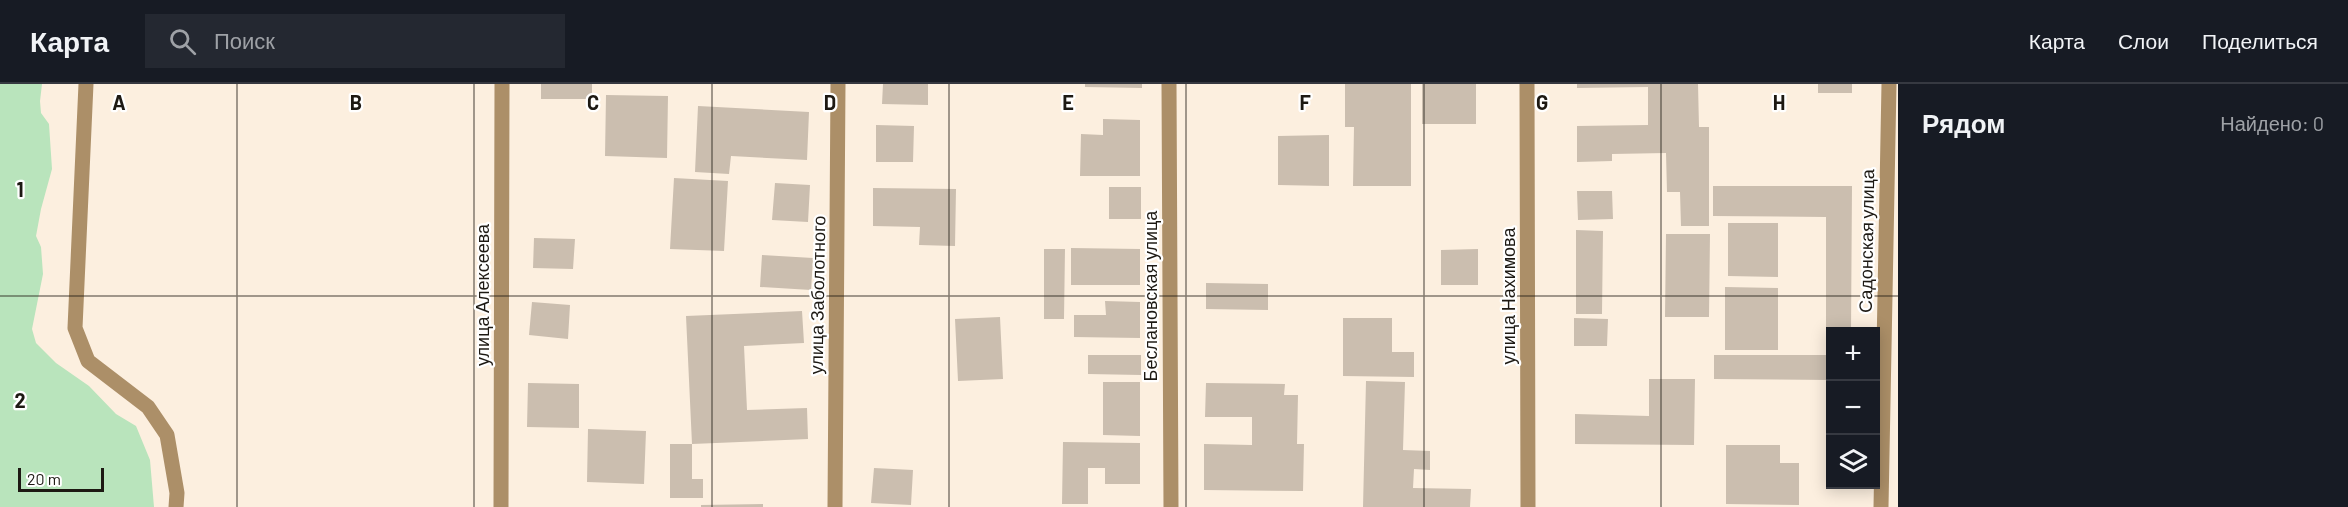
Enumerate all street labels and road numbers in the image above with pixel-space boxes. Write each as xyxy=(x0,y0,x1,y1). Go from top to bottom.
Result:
street label: Садонская улица xyxy=(1854,168,1878,313)
street label: Беслановская улица xyxy=(1139,210,1161,381)
street label: улица Заболотного xyxy=(805,216,829,374)
street label: улица Алексеева xyxy=(471,223,493,366)
street label: улица Нахимова xyxy=(1497,227,1519,364)

